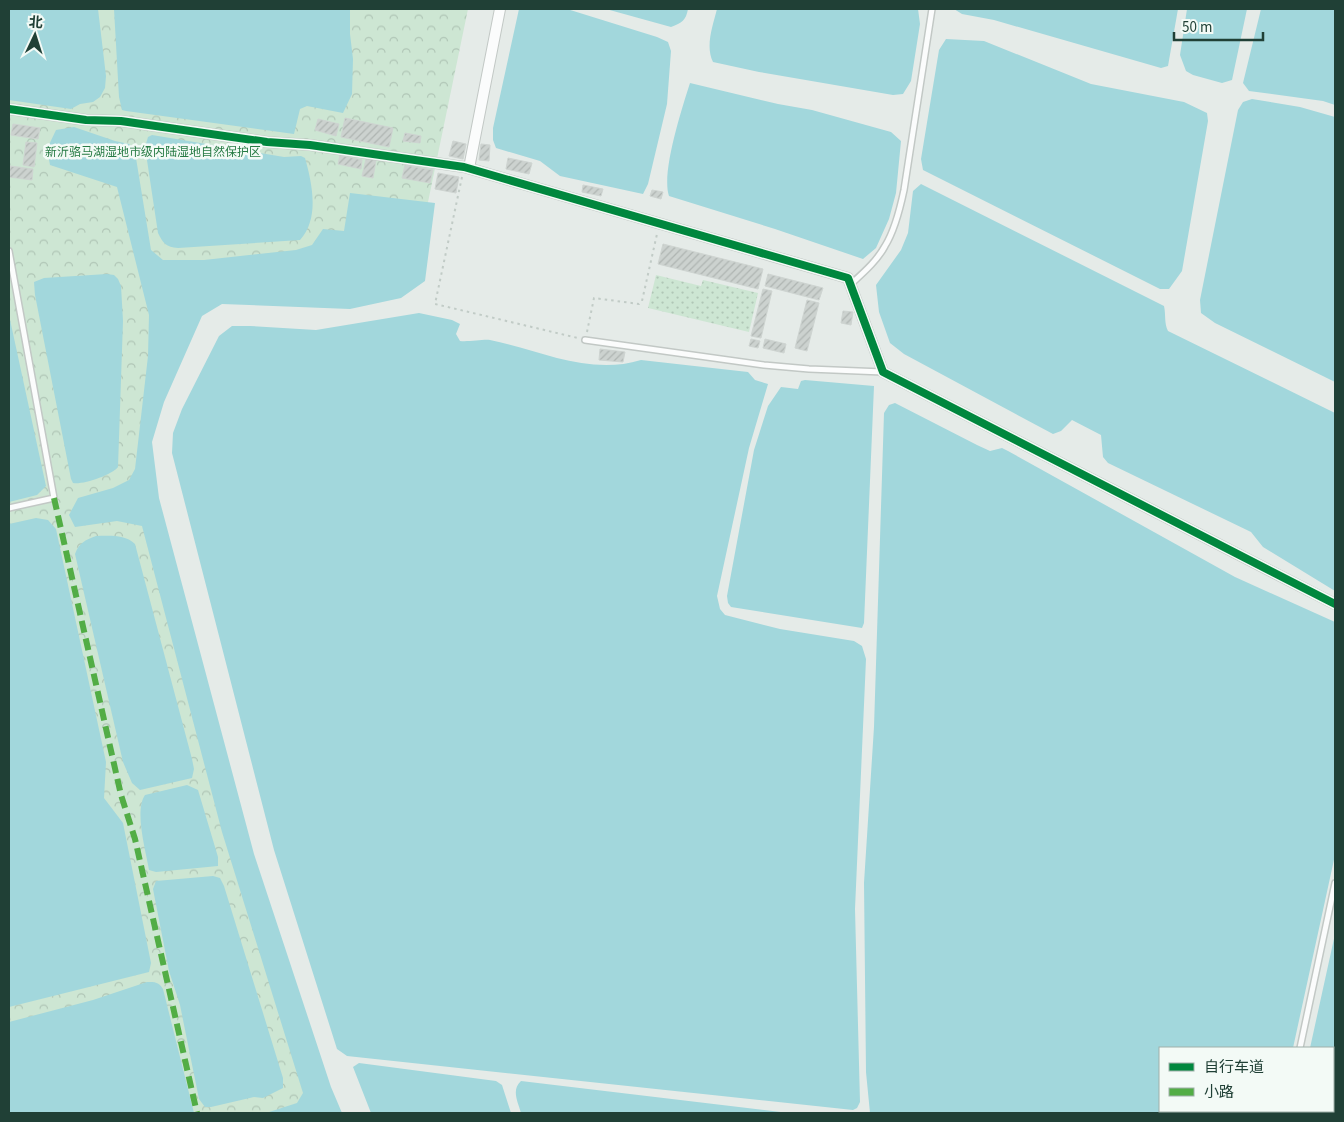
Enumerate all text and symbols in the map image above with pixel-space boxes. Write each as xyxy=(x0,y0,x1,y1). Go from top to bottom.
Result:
north arrow xyxy=(10,10,60,60)
scale bar xyxy=(1174,10,1263,42)
text: 北 xyxy=(28,13,44,33)
text: 50 m xyxy=(1182,17,1212,38)
park label: 新沂骆马湖湿地市级内陆湿地自然保护区 xyxy=(45,144,261,161)
legend xyxy=(1159,1047,1334,1112)
text: 自行车道 xyxy=(1204,1057,1264,1078)
text: 小路 xyxy=(1204,1082,1234,1103)

